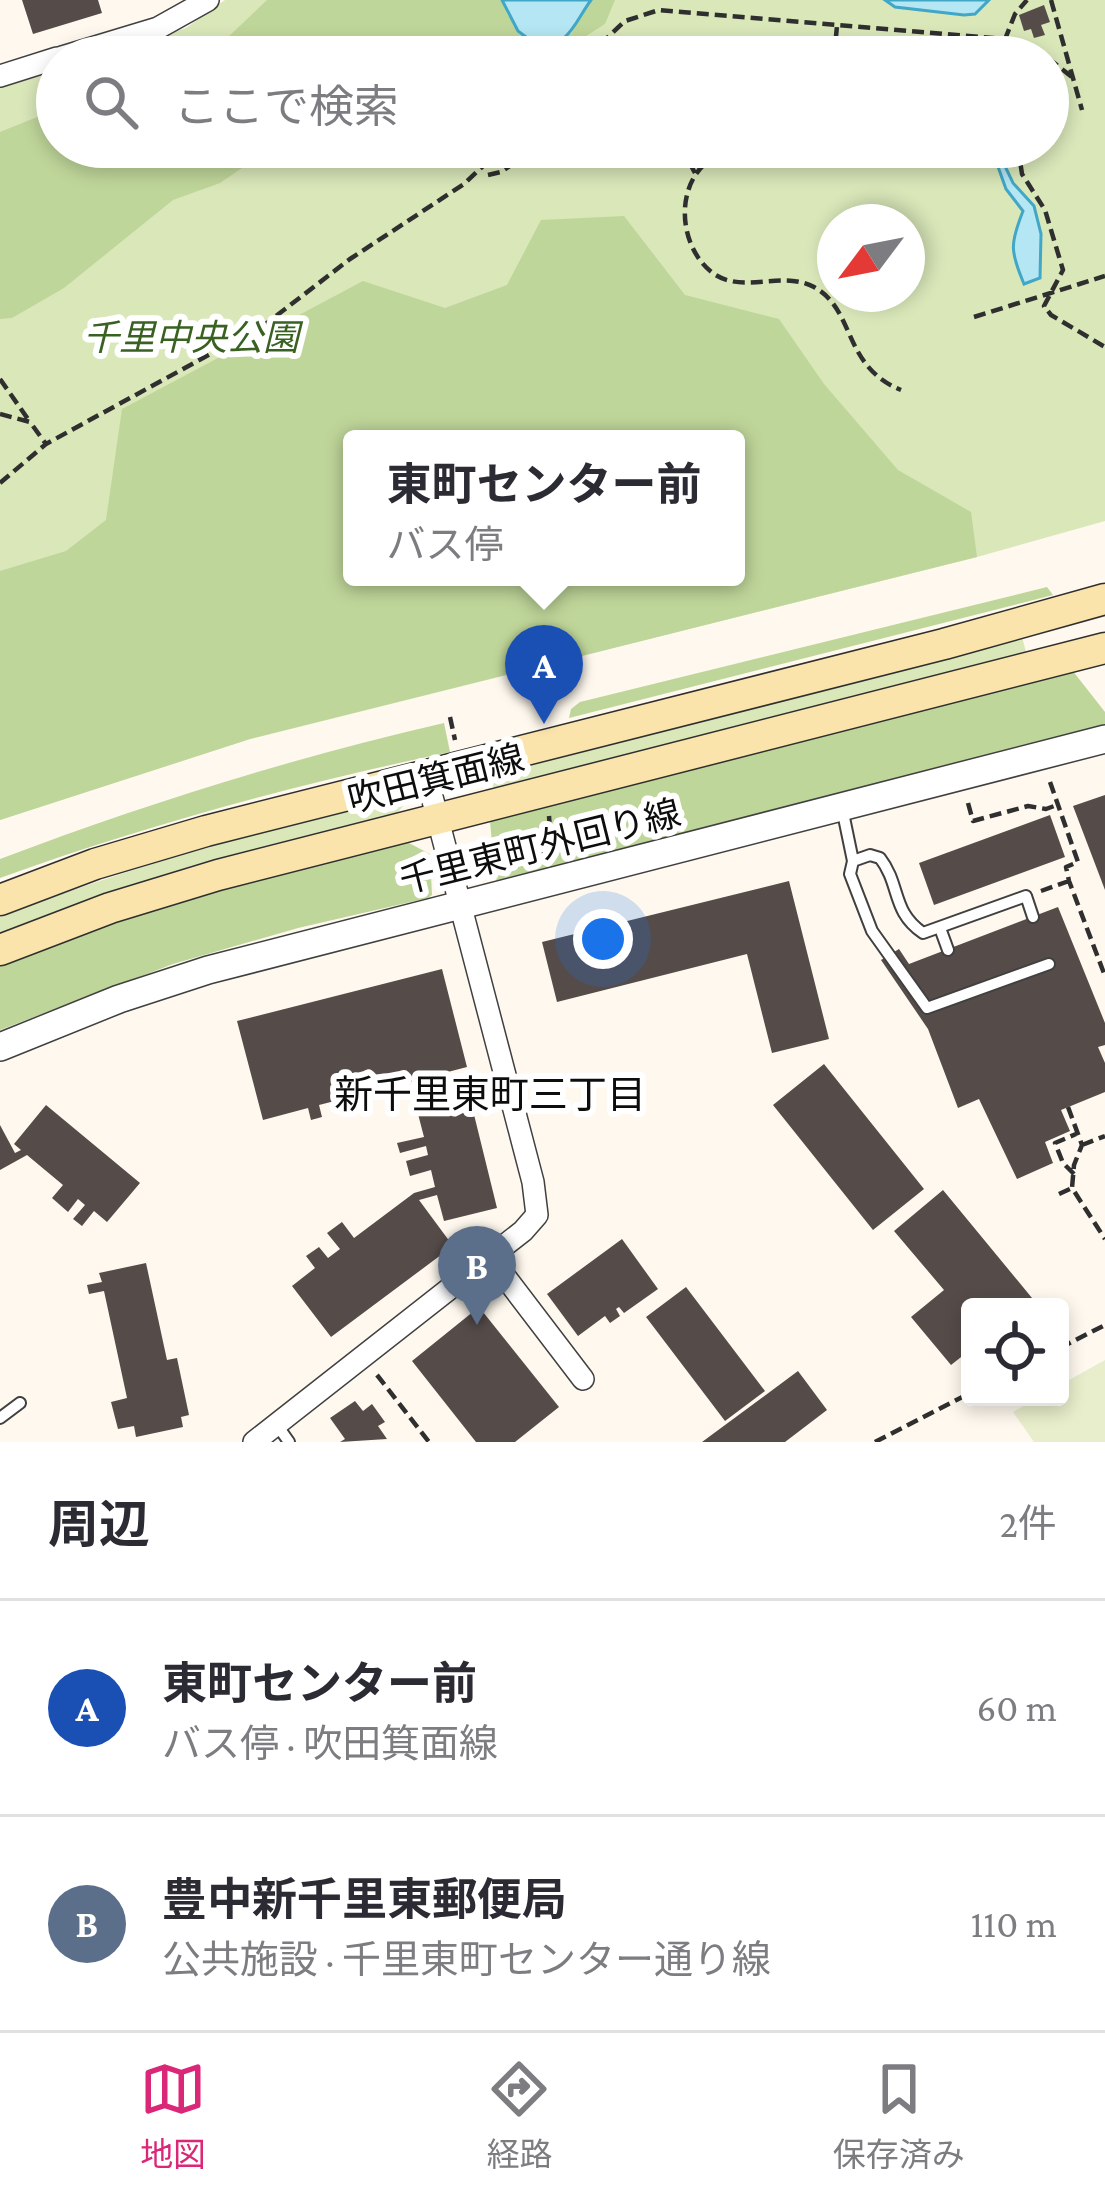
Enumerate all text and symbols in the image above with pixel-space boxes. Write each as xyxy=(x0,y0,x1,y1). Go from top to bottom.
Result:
search box xyxy=(36,36,1069,168)
icon: search xyxy=(78,69,144,135)
text: ここで検索 xyxy=(174,82,399,132)
north arrow xyxy=(817,204,925,312)
park label: 千里中央公園 xyxy=(83,318,304,358)
popup xyxy=(343,430,745,586)
text: 東町センター前 xyxy=(386,460,702,510)
text: バス停 xyxy=(386,523,504,566)
pin: A xyxy=(505,625,583,724)
street label: 吹田箕面線 xyxy=(344,738,528,820)
street label: 千里東町外回り線 xyxy=(395,793,685,901)
your location xyxy=(573,909,633,969)
district label: 新千里東町三丁目 xyxy=(334,1073,646,1116)
pin: B xyxy=(438,1226,516,1325)
map controls xyxy=(961,1298,1069,1406)
button: locate xyxy=(961,1298,1069,1406)
text: 周辺 xyxy=(48,1496,150,1553)
text: 2件 xyxy=(999,1502,1057,1545)
text: 東町センター前 xyxy=(162,1659,477,1709)
text: A xyxy=(75,1686,99,1729)
text: 60 m xyxy=(976,1686,1057,1729)
text: バス停 · 吹田箕面線 xyxy=(162,1722,498,1765)
text: 豊中新千里東郵便局 xyxy=(162,1875,567,1925)
text: B xyxy=(76,1902,98,1945)
text: 110 m xyxy=(970,1902,1057,1945)
text: 公共施設 · 千里東町センター通り線 xyxy=(162,1938,771,1981)
tab: 地図 xyxy=(140,2056,206,2176)
tab: 経路 xyxy=(486,2056,552,2176)
tab: 保存済み xyxy=(833,2056,965,2176)

